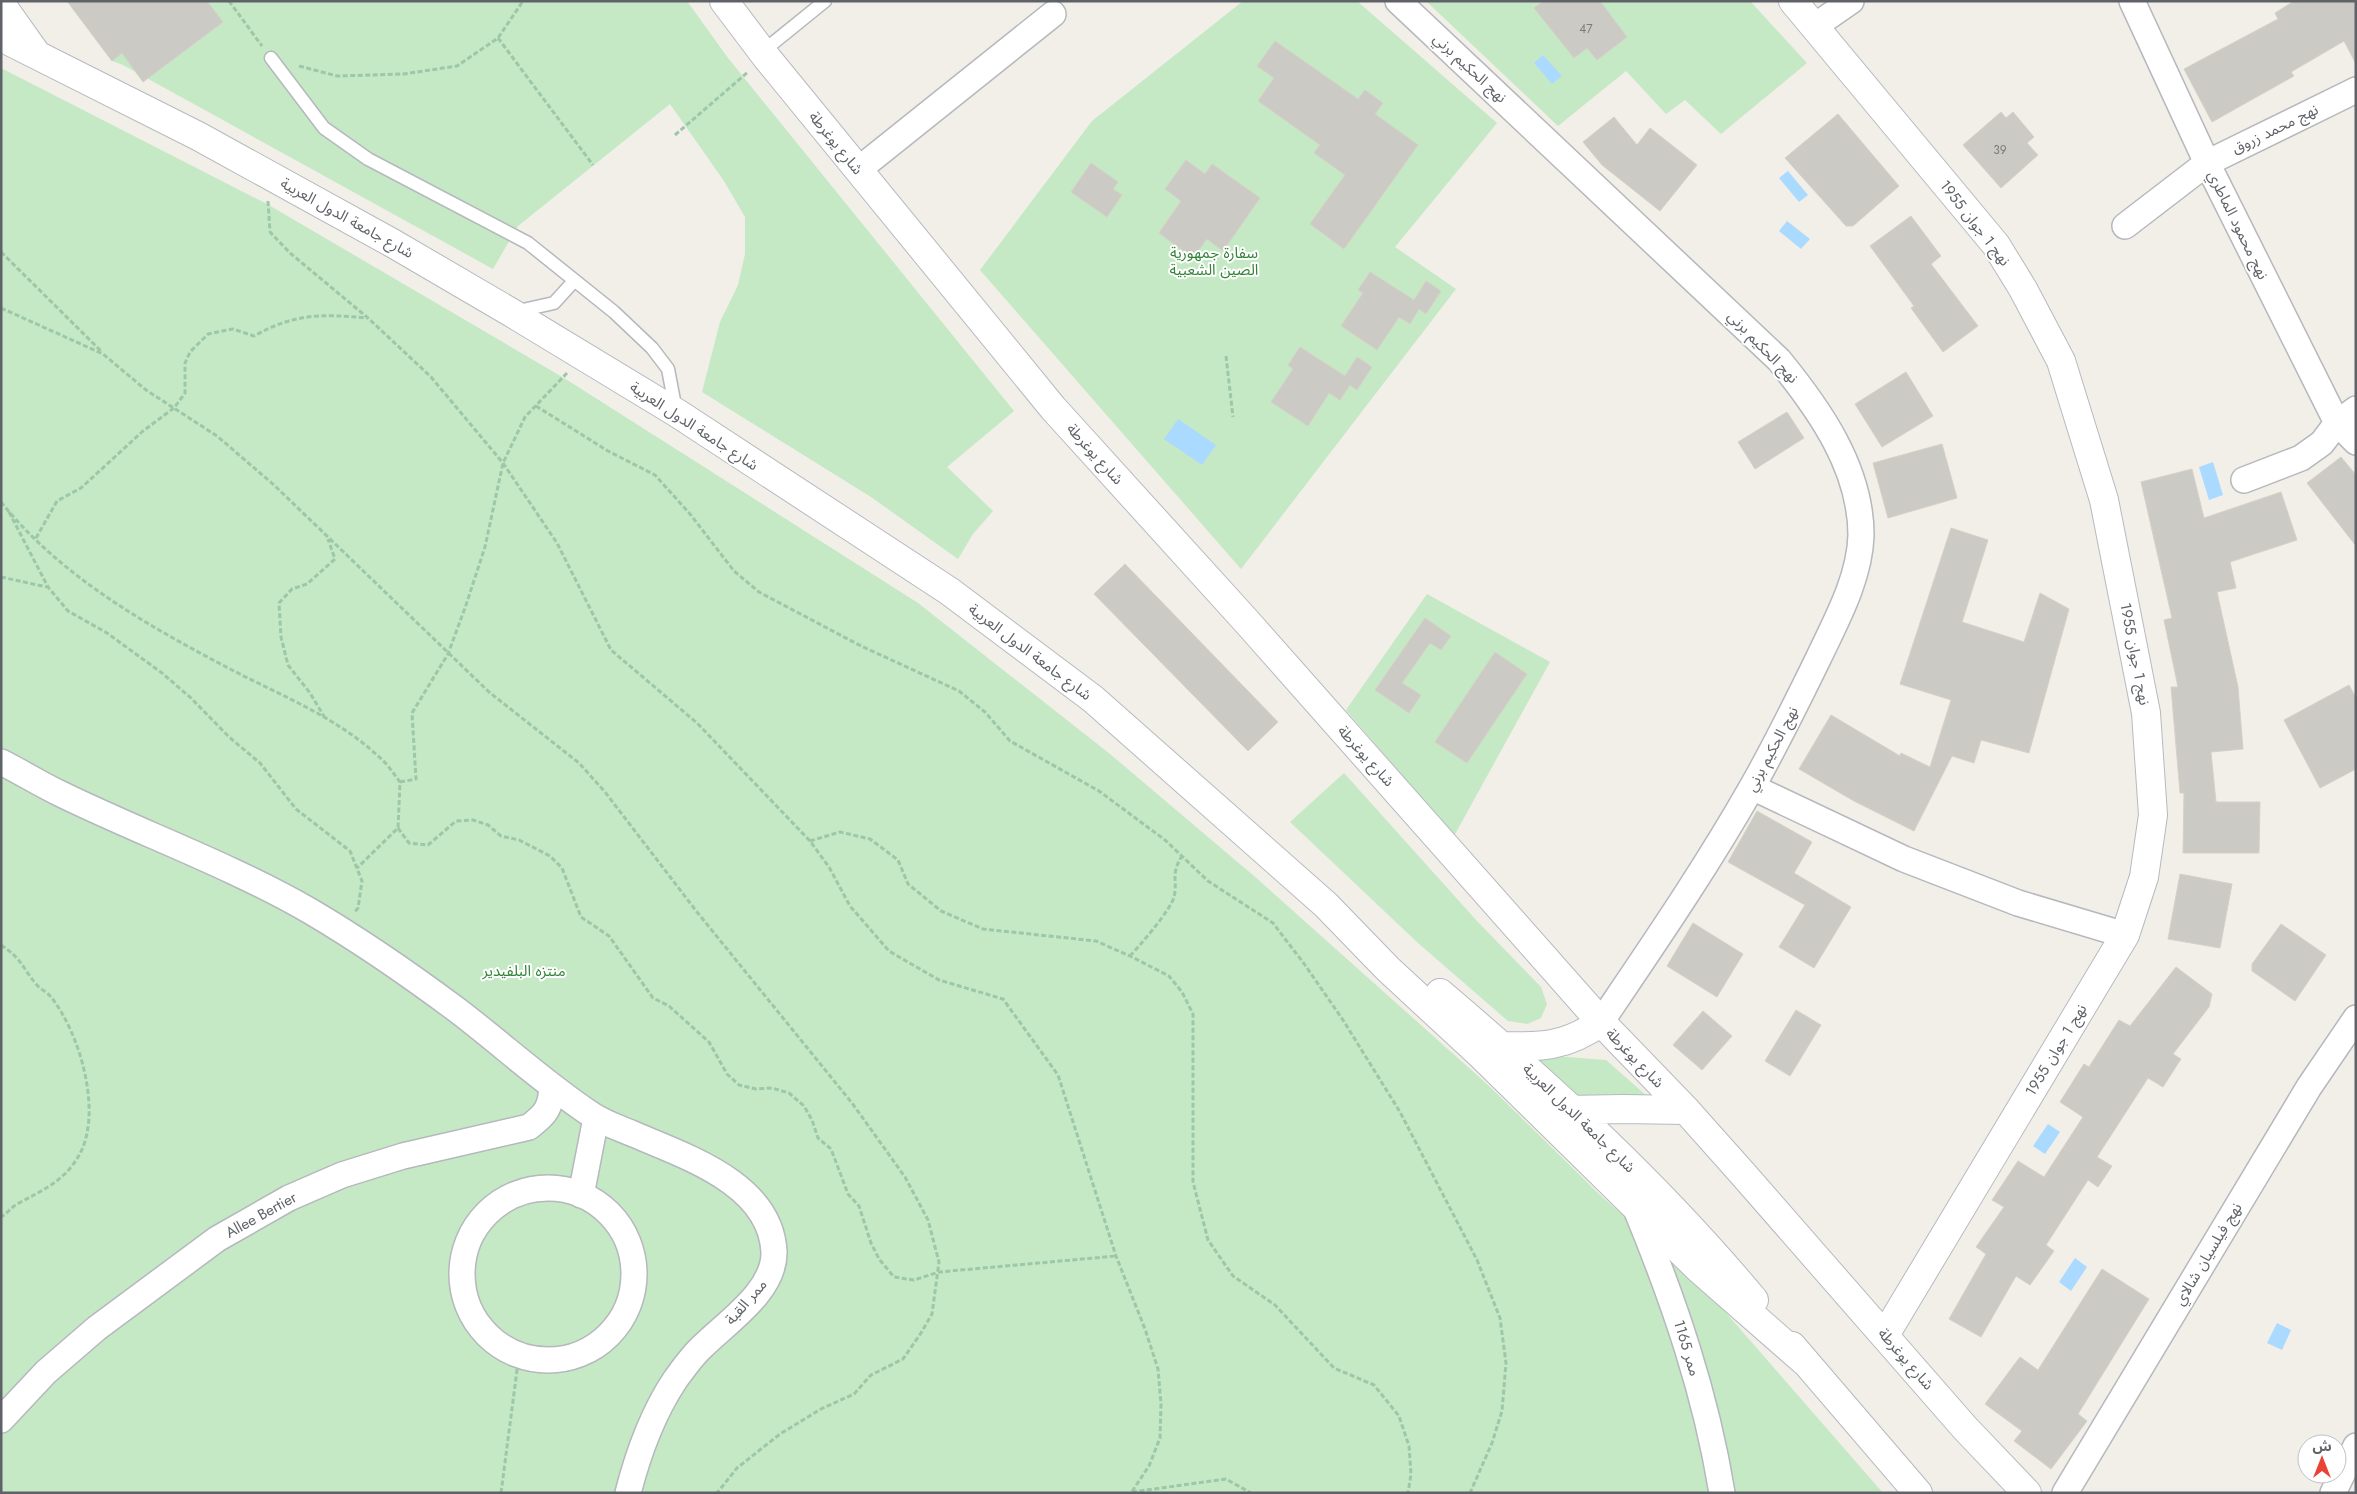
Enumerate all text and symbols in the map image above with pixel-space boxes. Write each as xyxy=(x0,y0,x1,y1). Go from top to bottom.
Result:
house number: 47 xyxy=(1579,20,1593,38)
street label: نهج الحكيم برني xyxy=(1428,28,1512,109)
street label: نهج محمد زروق xyxy=(2228,99,2322,160)
street label: شارع يوغرطة xyxy=(803,107,869,180)
house number: 39 xyxy=(1993,141,2007,159)
street label: نهج محمود الماطري xyxy=(2201,167,2274,284)
street label: شارع جامعة الدول العربية xyxy=(276,172,418,265)
street label: نهج 1 جوان 1955 xyxy=(1934,175,2016,271)
park label: سفارة جمهورية الصين الشعبية xyxy=(1170,242,1258,281)
street label: نهج الحكيم برني xyxy=(1722,306,1803,389)
street label: شارع جامعة الدول العربية xyxy=(625,376,763,477)
street label: شارع يوغرطة xyxy=(1061,418,1129,490)
street label: شارع جامعة الدول العربية xyxy=(963,598,1096,707)
street label: نهج 1 جوان 1955 xyxy=(2113,601,2156,707)
street label: نهج الحكيم برني xyxy=(1740,702,1805,796)
street label: شارع يوغرطة xyxy=(1332,720,1400,792)
park label: منتزه البلفيدير xyxy=(481,960,566,982)
street label: نهج 1 جوان 1955 xyxy=(2020,1000,2093,1101)
street label: شارع يوغرطة xyxy=(1600,1023,1669,1094)
street label: شارع جامعة الدول العربية xyxy=(1517,1058,1640,1179)
street label: Allee Bertier xyxy=(221,1186,301,1244)
street label: نهج فيلسيان شالاي xyxy=(2169,1198,2248,1310)
street label: ممر القبة xyxy=(720,1274,772,1330)
street label: ممر 1165 xyxy=(1668,1317,1706,1379)
street label: شارع يوغرطة xyxy=(1872,1323,1939,1396)
north arrow xyxy=(2297,1434,2347,1484)
text: ش xyxy=(2312,1436,2332,1456)

